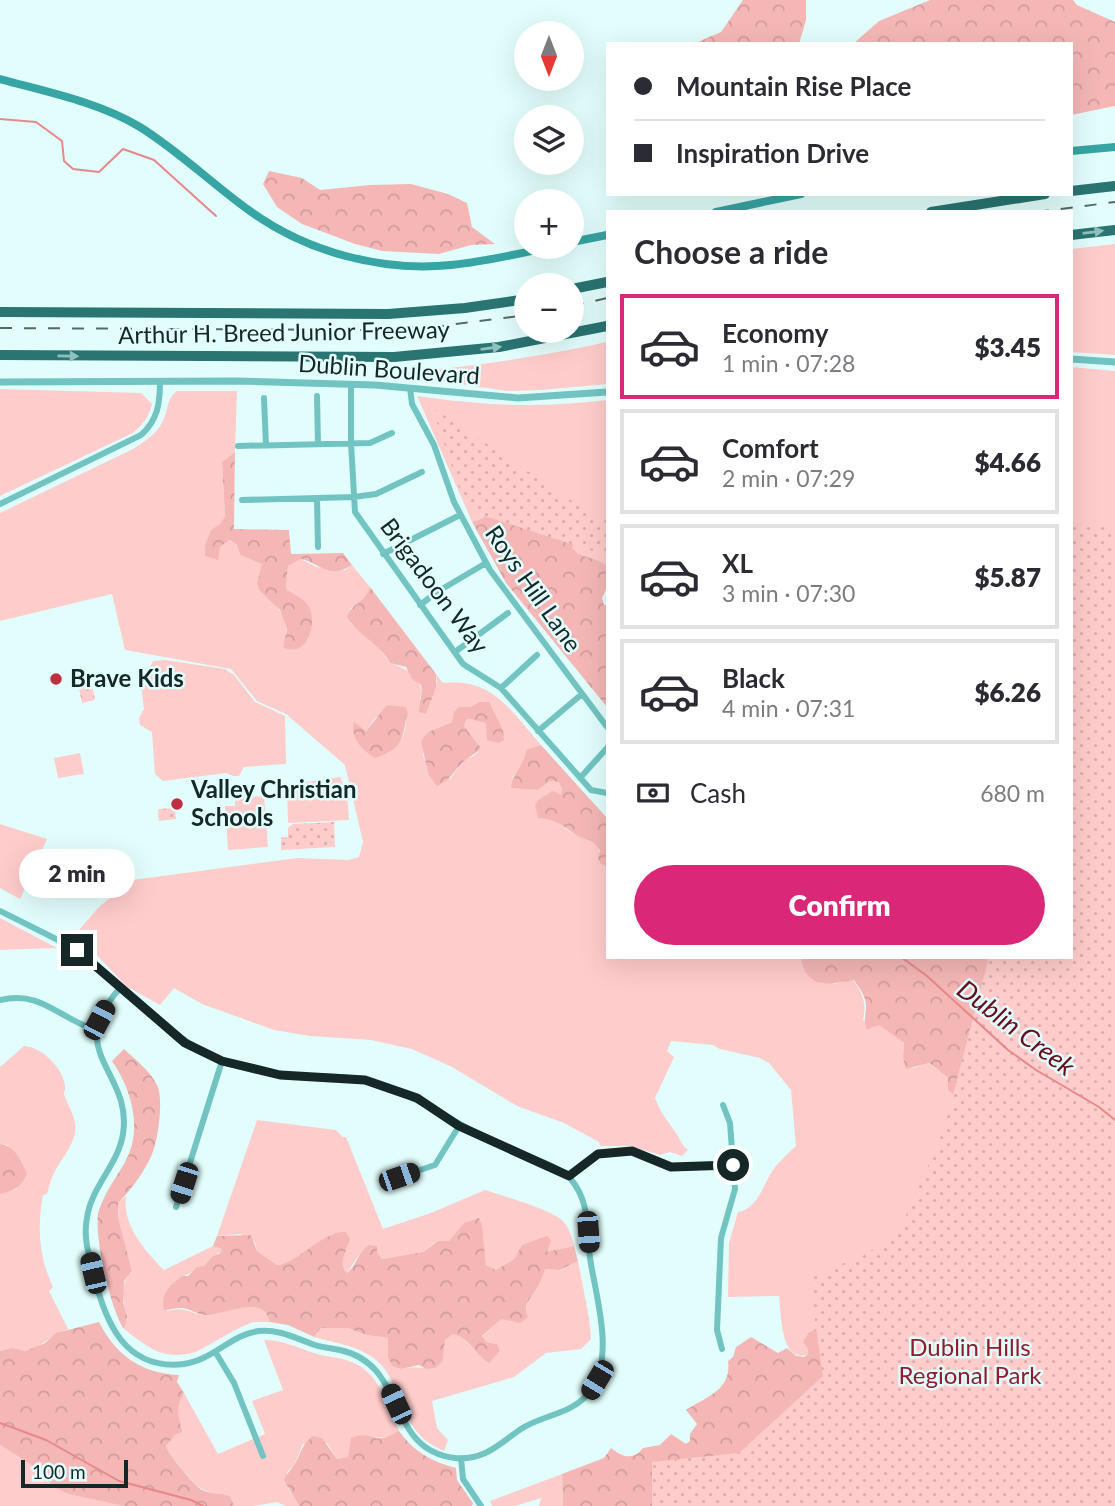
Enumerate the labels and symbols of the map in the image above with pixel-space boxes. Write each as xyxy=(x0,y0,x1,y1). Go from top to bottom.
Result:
north arrow xyxy=(514,21,584,91)
one-way arrow xyxy=(1082,227,1104,238)
street label: Arthur H. Breed Junior Freeway xyxy=(118,314,451,349)
one-way arrow xyxy=(480,343,502,354)
street label: Dublin Boulevard xyxy=(297,348,481,389)
one-way arrow xyxy=(57,350,79,362)
street label: Brigadoon Way xyxy=(375,512,496,659)
street label: Roys Hill Lane xyxy=(480,519,589,657)
place label: Brave Kids xyxy=(70,663,184,692)
marker: Brave Kids xyxy=(48,671,64,687)
place label: Valley Christian Schools xyxy=(190,774,356,831)
marker: Valley Christian Schools xyxy=(169,796,185,812)
callout: 2 min xyxy=(19,848,135,898)
route end xyxy=(61,934,93,966)
water label: Dublin Creek xyxy=(951,973,1082,1082)
car xyxy=(80,997,119,1043)
route start xyxy=(717,1149,749,1181)
car xyxy=(168,1160,201,1206)
car xyxy=(376,1160,423,1194)
car xyxy=(577,1210,600,1254)
car xyxy=(79,1250,108,1296)
park label: Dublin Hills Regional Park xyxy=(899,1332,1042,1389)
car xyxy=(578,1357,617,1403)
car xyxy=(378,1381,415,1427)
scale bar xyxy=(21,1457,128,1489)

